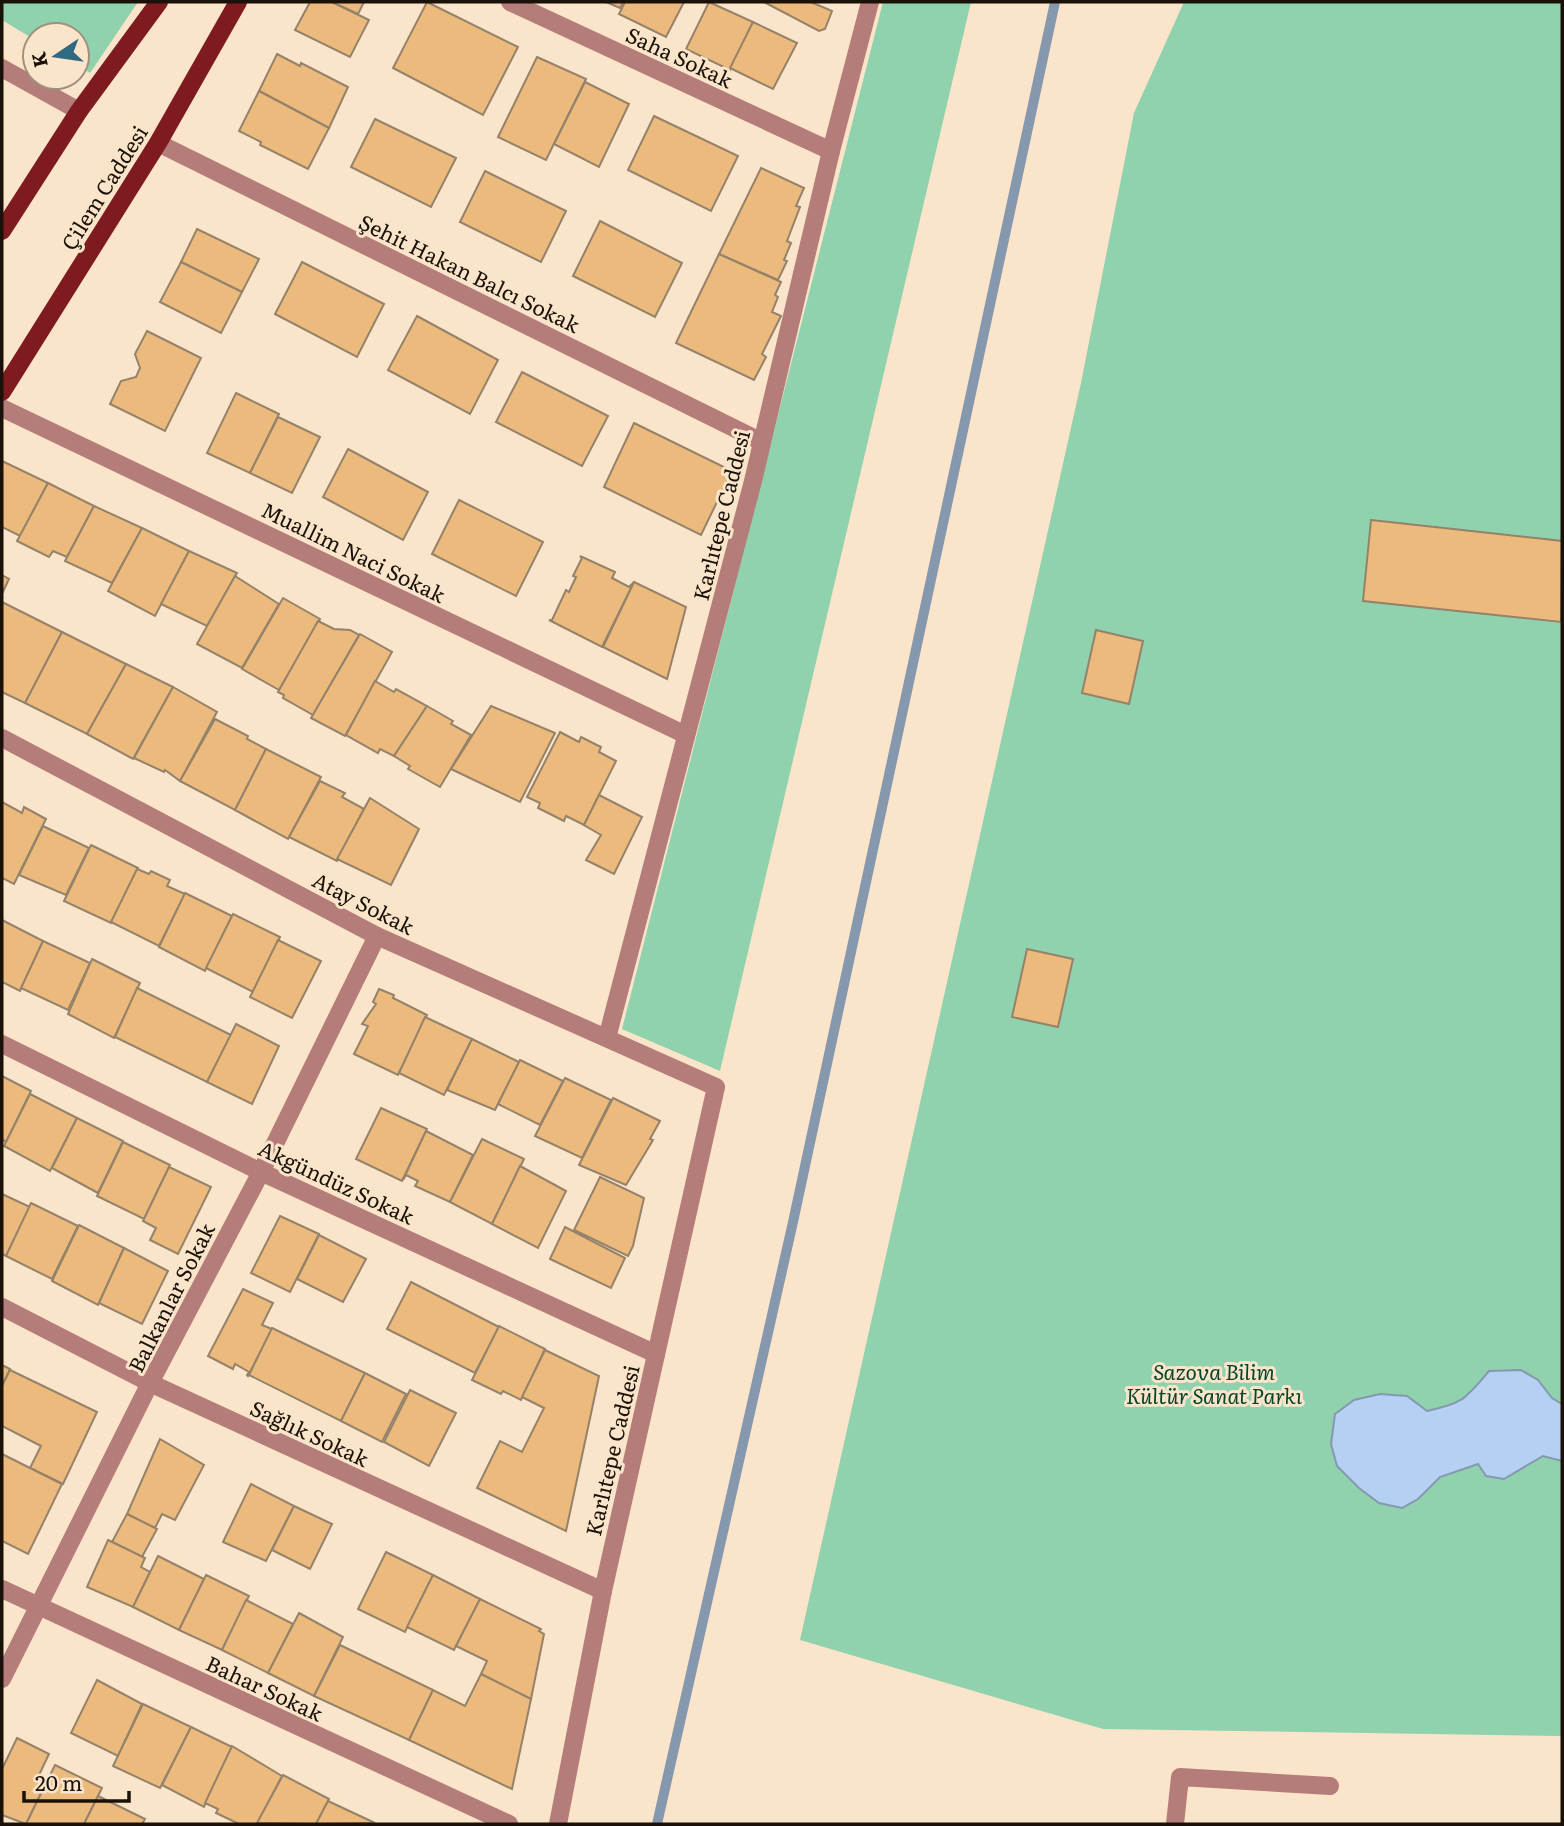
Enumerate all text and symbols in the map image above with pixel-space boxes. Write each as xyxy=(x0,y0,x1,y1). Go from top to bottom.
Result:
street label: Saha Sokak xyxy=(622,18,739,94)
north arrow xyxy=(21,21,91,91)
text: K xyxy=(23,50,54,70)
street label: Çilem Caddesi xyxy=(52,119,154,255)
street label: Şehit Hakan Balcı Sokak xyxy=(354,205,586,339)
street label: Karlıtepe Caddesi xyxy=(684,427,756,603)
street label: Muallim Naci Sokak xyxy=(257,493,451,609)
street label: Atay Sokak xyxy=(308,863,421,941)
street label: Akgündüz Sokak xyxy=(254,1131,420,1231)
street label: Balkanlar Sokak xyxy=(119,1217,221,1377)
park label: Sazova Bilim Kültür Sanat Parkı xyxy=(1126,1355,1303,1410)
street label: Karlıtepe Caddesi xyxy=(576,1361,646,1539)
street label: Sağlık Sokak xyxy=(246,1391,375,1473)
street label: Bahar Sokak xyxy=(201,1646,329,1728)
scale bar xyxy=(24,1759,130,1803)
text: 20 m xyxy=(35,1766,82,1797)

